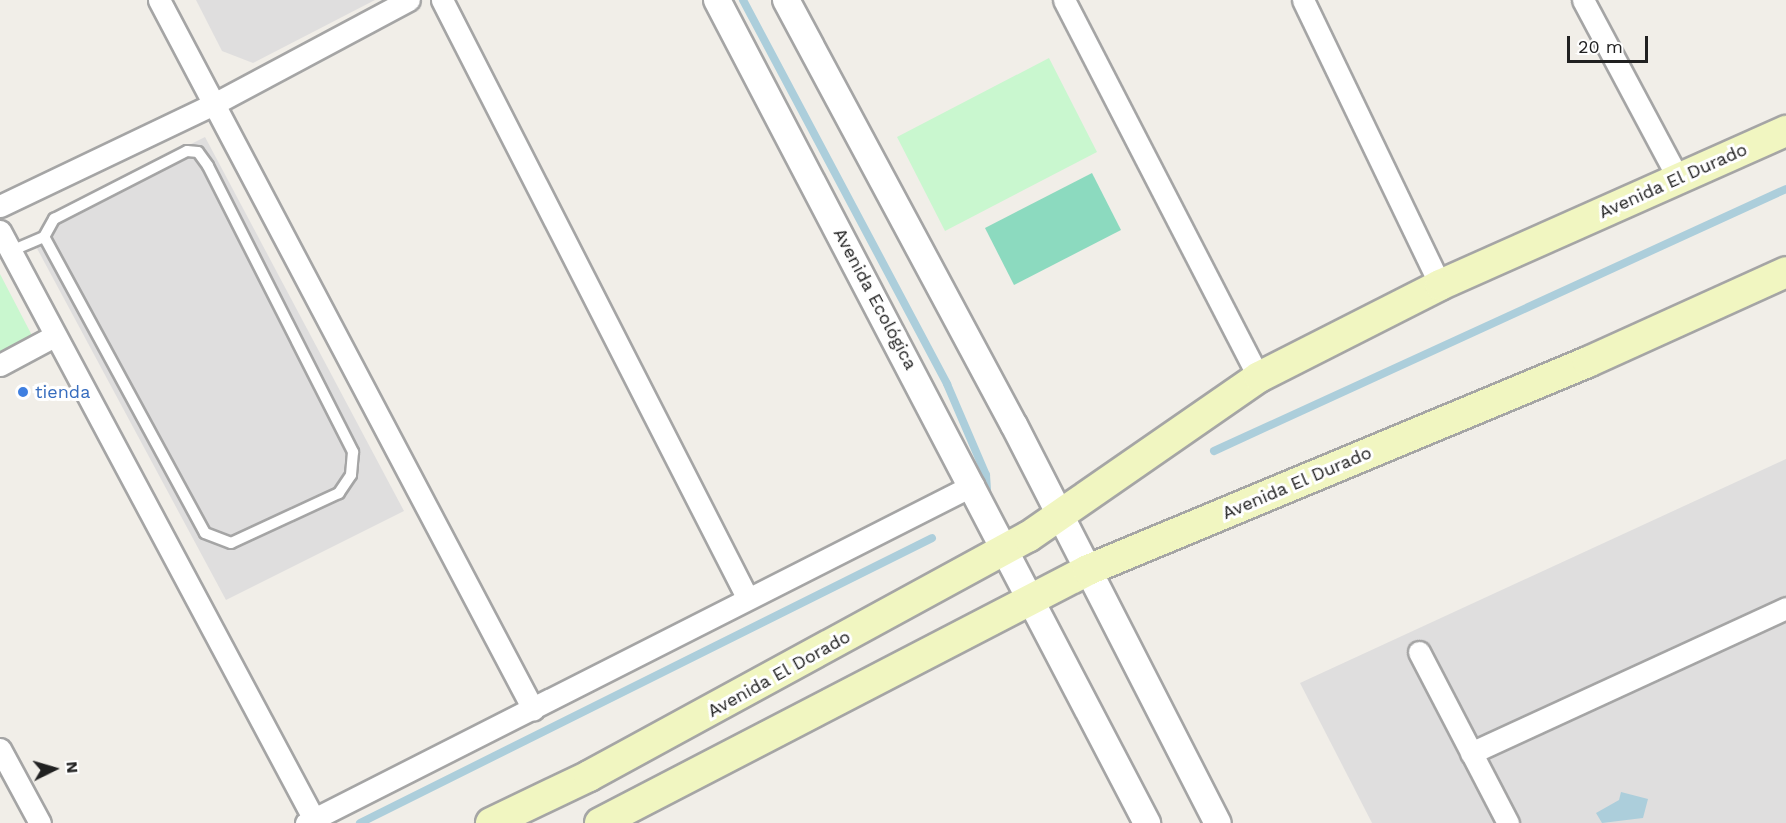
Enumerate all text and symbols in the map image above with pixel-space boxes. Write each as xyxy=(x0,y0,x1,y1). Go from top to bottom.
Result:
scale bar xyxy=(1570,24,1651,62)
text: 20 m xyxy=(1578,36,1623,57)
street label: Avenida El Durado xyxy=(1595,138,1751,224)
street label: Avenida Ecológica xyxy=(828,224,922,374)
place label: tienda xyxy=(35,381,90,403)
marker: tienda xyxy=(16,385,30,399)
street label: Avenida El Durado xyxy=(1219,442,1375,524)
street label: Avenida El Dorado xyxy=(703,626,855,722)
north arrow xyxy=(24,739,84,799)
text: N xyxy=(62,761,82,774)

